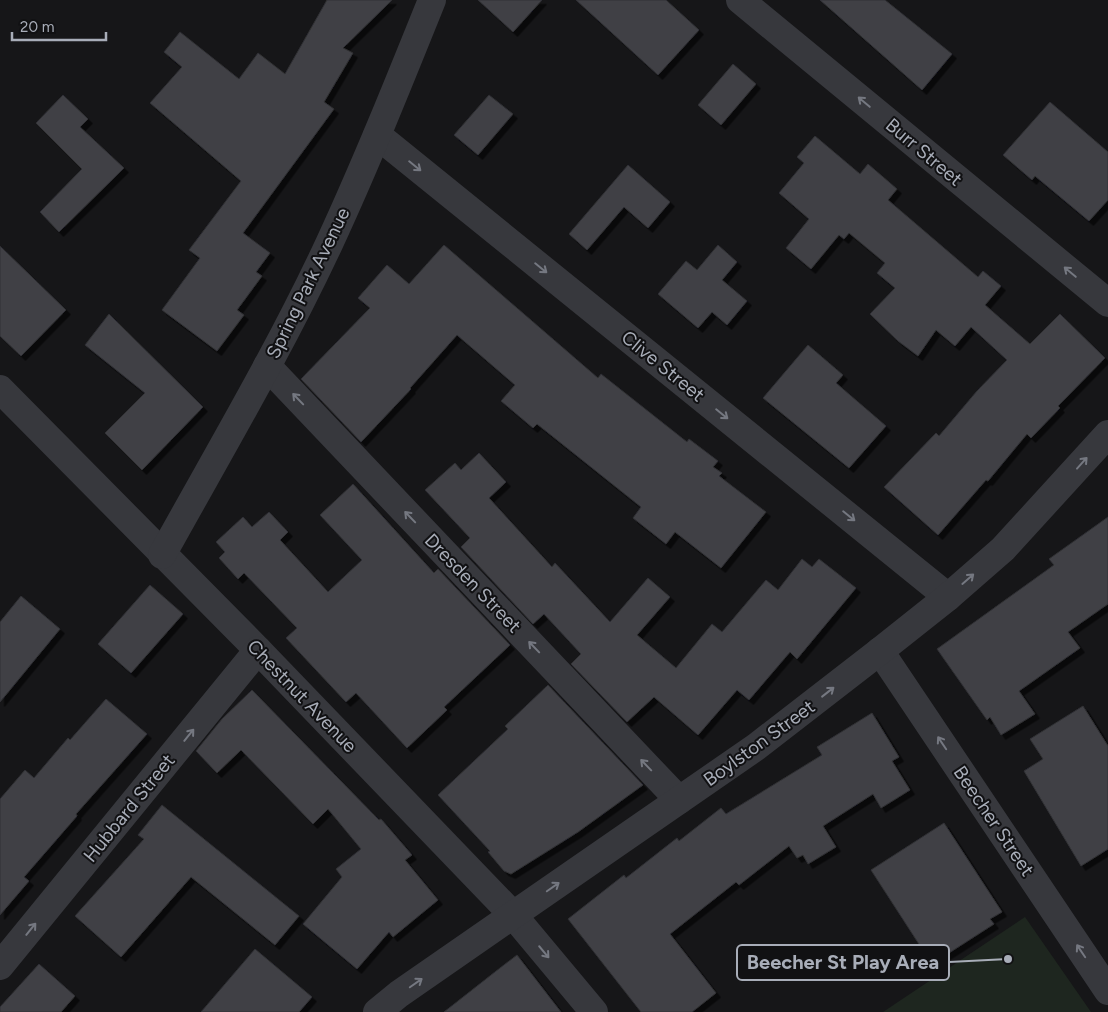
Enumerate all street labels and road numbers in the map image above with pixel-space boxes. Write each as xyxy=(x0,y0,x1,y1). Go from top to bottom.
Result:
street label: Burr Street xyxy=(881,113,967,191)
street label: Spring Park Avenue xyxy=(261,204,355,362)
street label: Clive Street xyxy=(617,326,709,406)
street label: Dresden Street xyxy=(420,529,526,637)
street label: Chestnut Avenue xyxy=(242,635,362,757)
street label: Boylston Street xyxy=(699,695,819,791)
street label: Hubbard Street xyxy=(78,749,180,867)
street label: Beecher Street xyxy=(949,762,1039,880)

